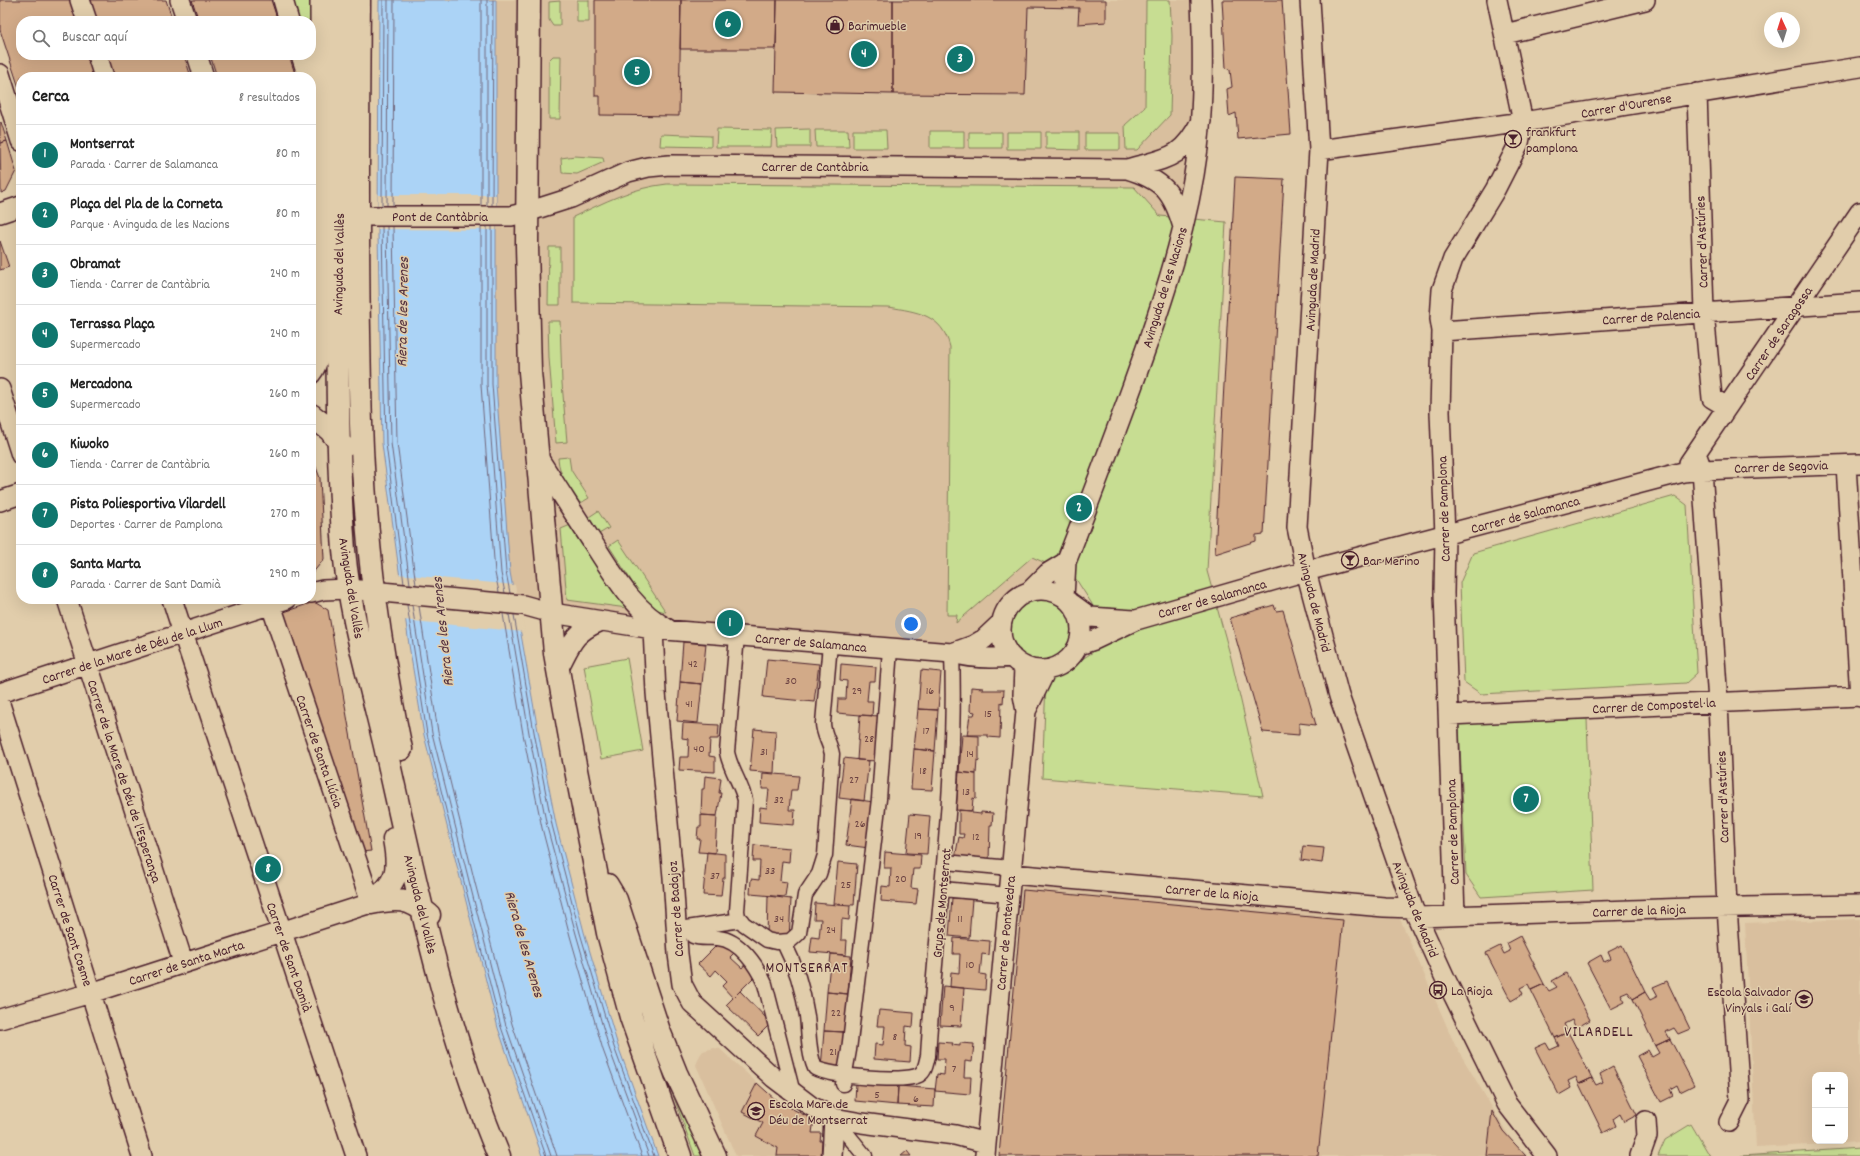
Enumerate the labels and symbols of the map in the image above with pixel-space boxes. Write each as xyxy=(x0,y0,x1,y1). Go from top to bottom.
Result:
pin: 6 xyxy=(715,9,741,39)
north arrow xyxy=(1764,12,1800,48)
shop icon: Barimueble xyxy=(825,15,845,35)
place label: Barimueble xyxy=(848,17,906,37)
pin: 4 xyxy=(851,39,877,69)
pin: 3 xyxy=(947,44,973,74)
pin: 5 xyxy=(624,57,650,87)
street label: Carrer d'Ourense xyxy=(1579,89,1673,125)
place label: frankfurt pamplona xyxy=(1526,123,1578,159)
bar icon: frankfurt pamplona xyxy=(1503,129,1523,149)
street label: Carrer de Cantàbria xyxy=(762,158,869,178)
street label: Carrer d'Astúries xyxy=(1691,195,1715,288)
street label: Pont de Cantàbria xyxy=(392,208,488,228)
street label: Avinguda del Vallès xyxy=(329,213,351,315)
street label: Avinguda de les Nacions xyxy=(1138,224,1194,351)
street label: Avinguda de Madrid xyxy=(1301,228,1327,332)
water label: Riera de les Arenes xyxy=(392,256,416,367)
street label: Carrer de Saragossa xyxy=(1741,283,1819,385)
street label: Carrer de Palencia xyxy=(1602,305,1701,331)
street label: Carrer de Pamplona xyxy=(1433,455,1457,562)
street label: Carrer de Segovia xyxy=(1734,456,1829,480)
street label: Carrer de Salamanca xyxy=(1469,492,1583,540)
pin: 2 xyxy=(1066,493,1092,523)
street label: Avinguda del Vallès xyxy=(332,536,368,640)
street label: Avinguda de Madrid xyxy=(1291,550,1335,655)
bar icon: Bar Merino xyxy=(1340,550,1360,570)
place label: Bar Merino xyxy=(1363,552,1419,572)
water label: Riera de les Arenes xyxy=(427,575,461,688)
street label: Carrer de Salamanca xyxy=(1156,575,1269,625)
pin: 1 xyxy=(717,608,743,638)
street label: Carrer de la Mare de Déu de la Llum xyxy=(40,613,226,691)
your location xyxy=(901,614,921,634)
street label: Carrer de Salamanca xyxy=(754,629,868,659)
house number: 42 xyxy=(688,656,698,673)
house number: 30 xyxy=(785,673,797,690)
street label: Carrer de la Mare de Déu de l'Esperança xyxy=(81,677,166,886)
house number: 29 xyxy=(852,683,862,700)
house number: 16 xyxy=(926,683,934,700)
street label: Carrer de Santa Llúcia xyxy=(289,692,347,811)
street label: Carrer de Compostel·la xyxy=(1592,694,1717,720)
house number: 41 xyxy=(685,696,693,713)
house number: 15 xyxy=(984,706,992,723)
house number: 17 xyxy=(922,723,930,740)
house number: 28 xyxy=(864,731,874,748)
house number: 40 xyxy=(693,741,705,758)
house number: 31 xyxy=(760,744,768,761)
house number: 14 xyxy=(966,746,974,763)
street label: Carrer d'Astúries xyxy=(1712,750,1736,843)
house number: 18 xyxy=(919,763,927,780)
house number: 27 xyxy=(849,772,859,789)
street label: Carrer de Pamplona xyxy=(1442,778,1466,885)
house number: 13 xyxy=(962,784,970,801)
pin: 7 xyxy=(1513,784,1539,814)
house number: 32 xyxy=(774,792,784,809)
house number: 26 xyxy=(854,816,866,833)
house number: 19 xyxy=(914,828,922,845)
house number: 12 xyxy=(972,829,980,846)
street label: Grups de Montserrat xyxy=(928,847,958,959)
street label: Avinguda del Vallès xyxy=(397,852,441,957)
pin: 8 xyxy=(255,854,281,884)
street label: Avinguda de Madrid xyxy=(1386,858,1443,961)
street label: Carrer de Badajoz xyxy=(664,860,690,957)
house number: 33 xyxy=(765,863,775,880)
house number: 37 xyxy=(710,868,720,885)
house number: 20 xyxy=(895,871,907,888)
street label: Carrer de Sant Cosme xyxy=(42,872,97,989)
street label: Carrer de Pontevedra xyxy=(992,875,1022,991)
house number: 25 xyxy=(841,877,851,894)
street label: Carrer de la Rioja xyxy=(1164,880,1260,908)
water label: Riera de les Arenes xyxy=(497,889,549,1001)
street label: Carrer de Sant Damià xyxy=(260,900,316,1015)
street label: Carrer de la Rioja xyxy=(1592,900,1686,924)
house number: 34 xyxy=(774,911,784,928)
house number: 11 xyxy=(957,911,963,928)
house number: 24 xyxy=(826,922,836,939)
street label: Carrer de Santa Marta xyxy=(126,936,247,992)
house number: 10 xyxy=(965,957,975,974)
district label: MONTSERRAT xyxy=(765,958,849,980)
bus stop icon: La Rioja xyxy=(1428,980,1448,1000)
place label: La Rioja xyxy=(1451,982,1493,1002)
place label: Escola Salvador Vinyals i Galí xyxy=(1707,983,1792,1019)
school or university icon: Escola Salvador Vinyals i Galí xyxy=(1794,989,1814,1009)
house number: 9 xyxy=(949,1000,955,1017)
house number: 22 xyxy=(831,1005,841,1022)
district label: VILARDELL xyxy=(1564,1022,1634,1044)
house number: 8 xyxy=(893,1029,898,1046)
house number: 21 xyxy=(829,1044,837,1061)
house number: 7 xyxy=(952,1061,957,1078)
house number: 5 xyxy=(874,1087,880,1104)
house number: 6 xyxy=(913,1091,919,1108)
place label: Escola Mare de Déu de Montserrat xyxy=(769,1095,868,1131)
school or university icon: Escola Mare de Déu de Montserrat xyxy=(746,1101,766,1121)

